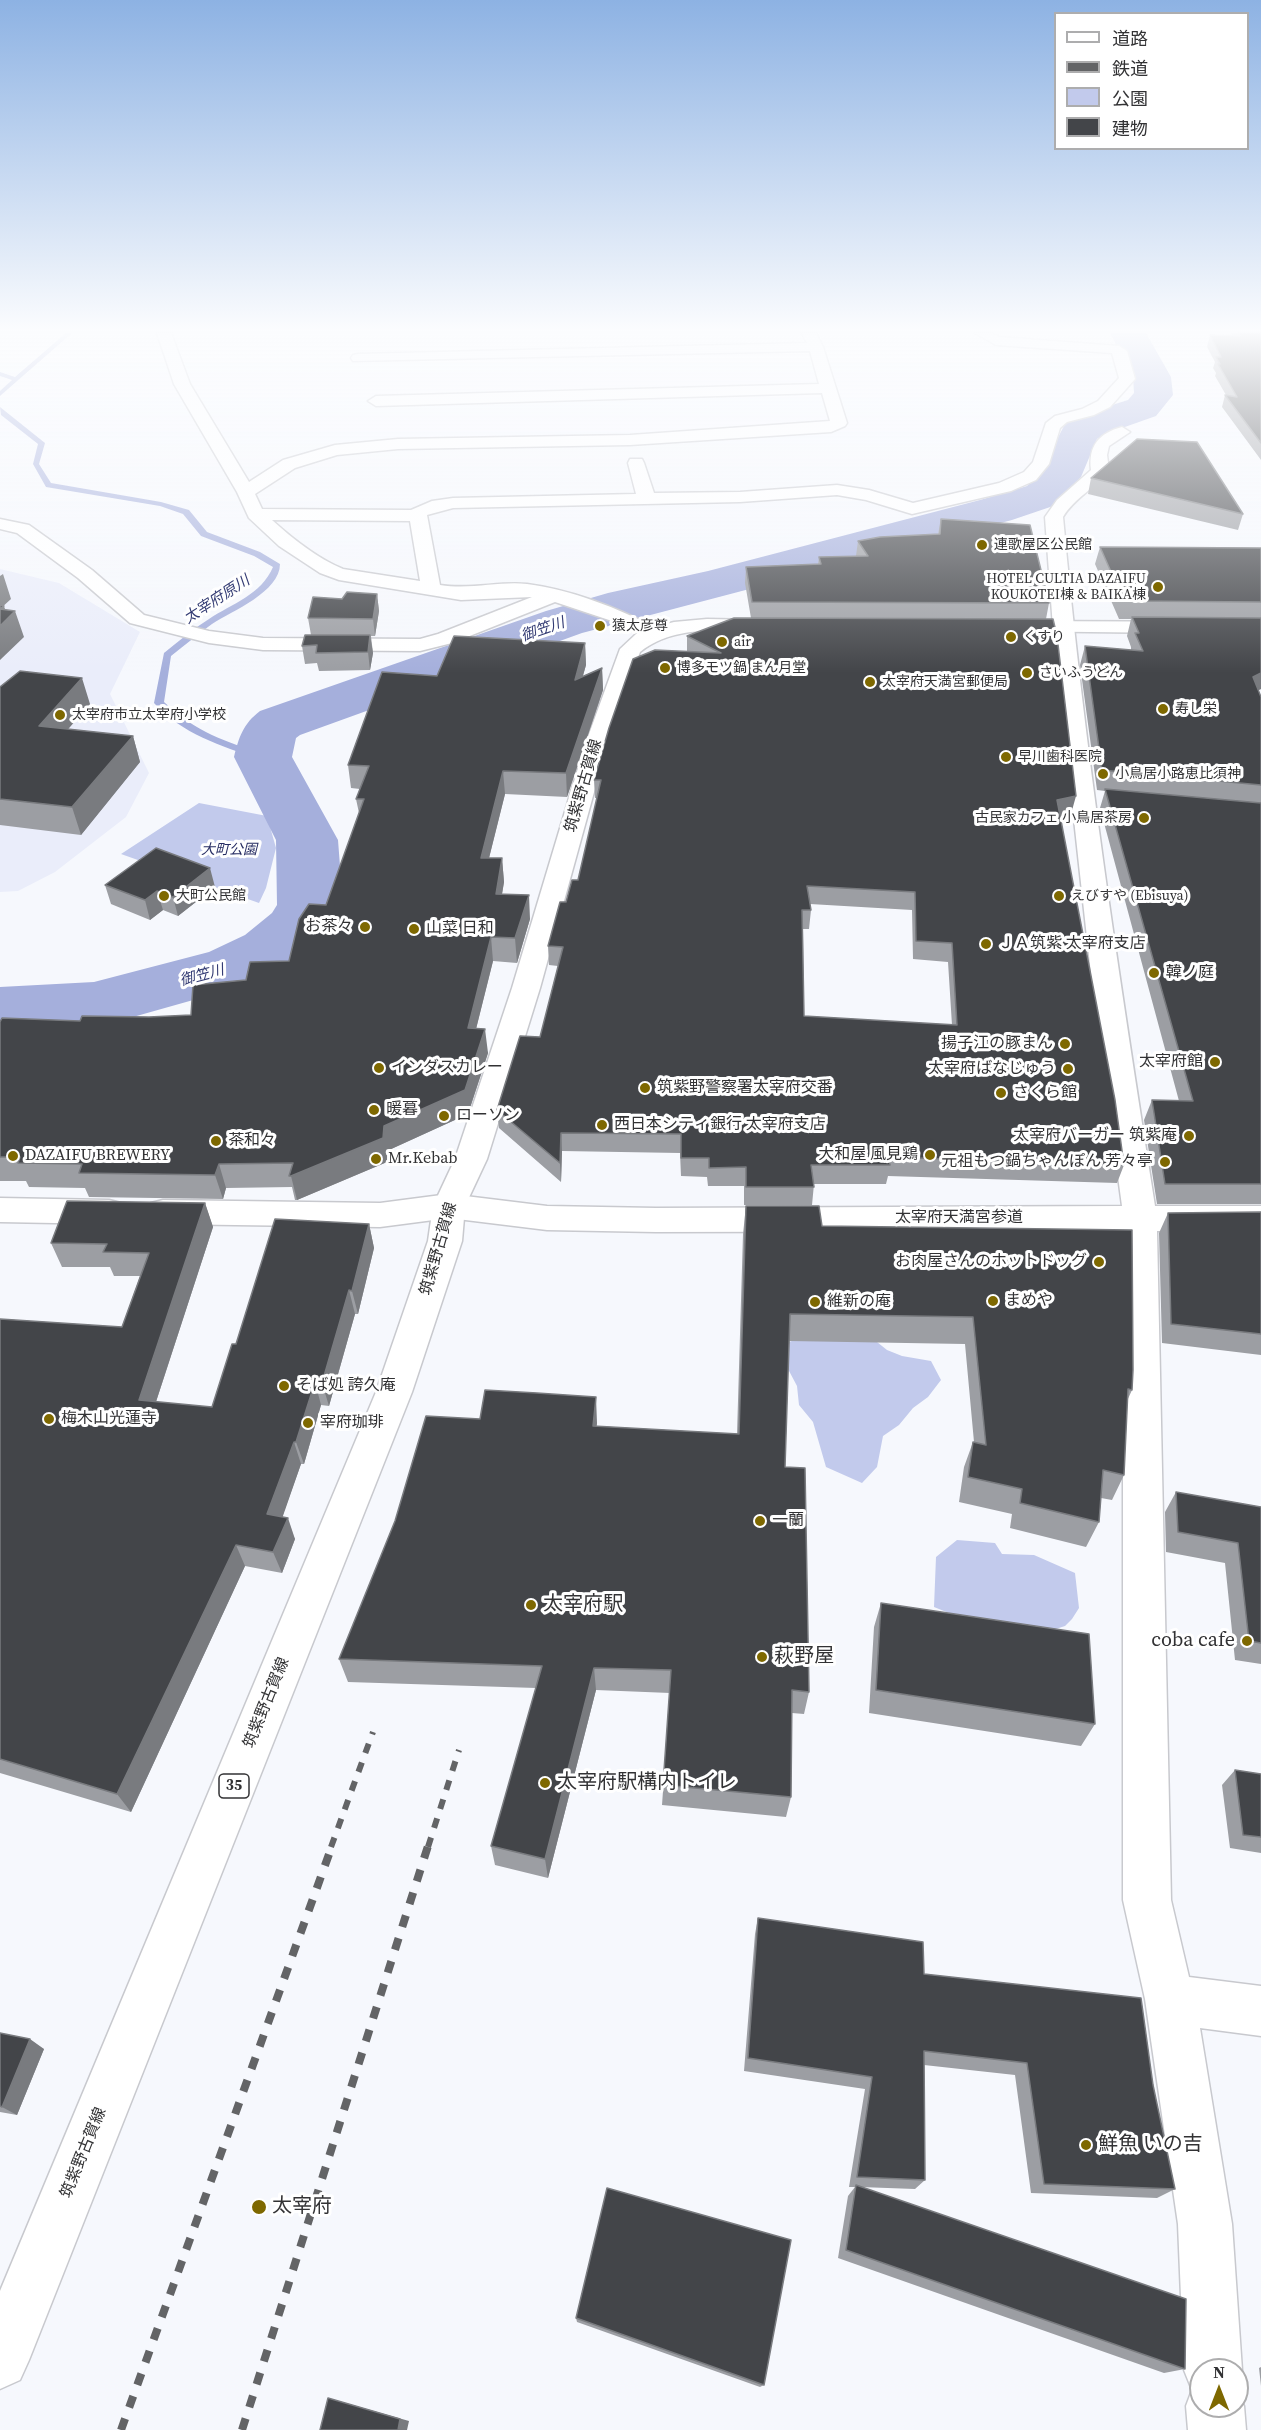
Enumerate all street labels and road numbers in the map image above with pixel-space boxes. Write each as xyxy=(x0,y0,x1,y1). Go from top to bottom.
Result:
street label: 筑紫野古賀線 xyxy=(562,737,606,835)
street label: 筑紫野古賀線 xyxy=(417,1200,461,1298)
street label: 太宰府天満宮参道 xyxy=(895,1208,1023,1228)
street label: 筑紫野古賀線 xyxy=(240,1655,294,1751)
road number: 35 xyxy=(219,1774,249,1798)
street label: 筑紫野古賀線 xyxy=(57,2105,111,2201)

